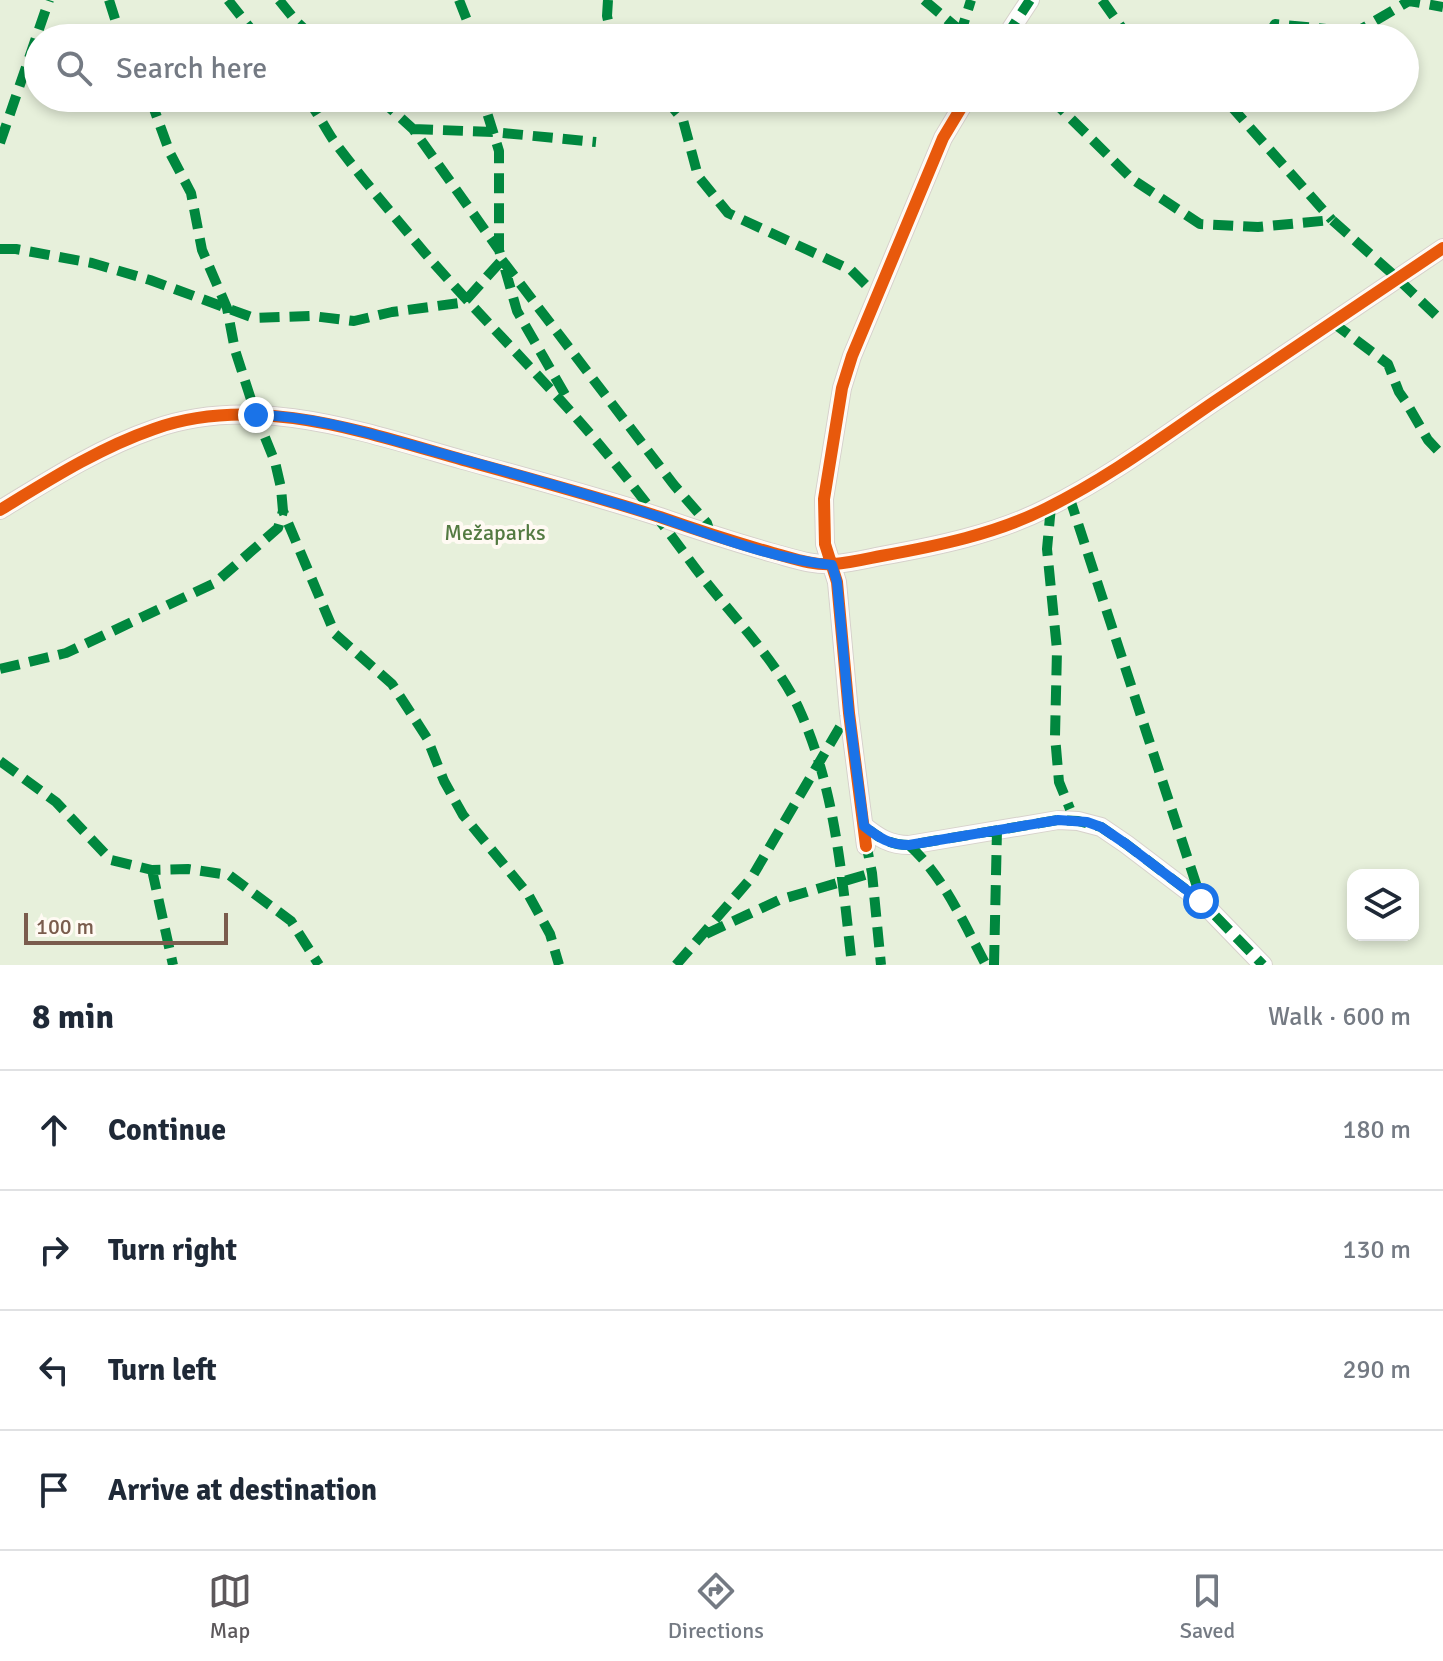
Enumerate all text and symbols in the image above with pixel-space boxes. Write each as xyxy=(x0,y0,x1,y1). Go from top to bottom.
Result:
search box xyxy=(24,24,1419,112)
icon: search xyxy=(52,46,96,90)
text: Search here xyxy=(116,50,267,87)
route end xyxy=(238,397,274,433)
park label: Mežaparks xyxy=(444,519,546,546)
map controls xyxy=(1347,869,1419,941)
button: layers xyxy=(1347,869,1419,941)
route start xyxy=(1183,883,1219,919)
scale bar xyxy=(24,909,228,945)
text: 100 m xyxy=(36,913,94,940)
text: 8 min xyxy=(32,996,114,1038)
text: Walk · 600 m xyxy=(1268,1001,1411,1033)
icon: ahead xyxy=(32,1108,76,1152)
text: Continue xyxy=(108,1112,226,1149)
text: 180 m xyxy=(1342,1114,1411,1146)
icon: right xyxy=(32,1228,76,1272)
text: Turn right xyxy=(108,1232,237,1269)
text: 130 m xyxy=(1342,1234,1411,1266)
icon: left xyxy=(32,1348,76,1392)
text: Turn left xyxy=(108,1352,217,1389)
text: 290 m xyxy=(1342,1354,1411,1386)
icon: arrive xyxy=(32,1468,76,1512)
text: Arrive at destination xyxy=(108,1472,377,1509)
tab: Map xyxy=(208,1569,252,1644)
tab: Directions xyxy=(668,1569,764,1644)
tab: Saved xyxy=(1180,1569,1235,1644)

